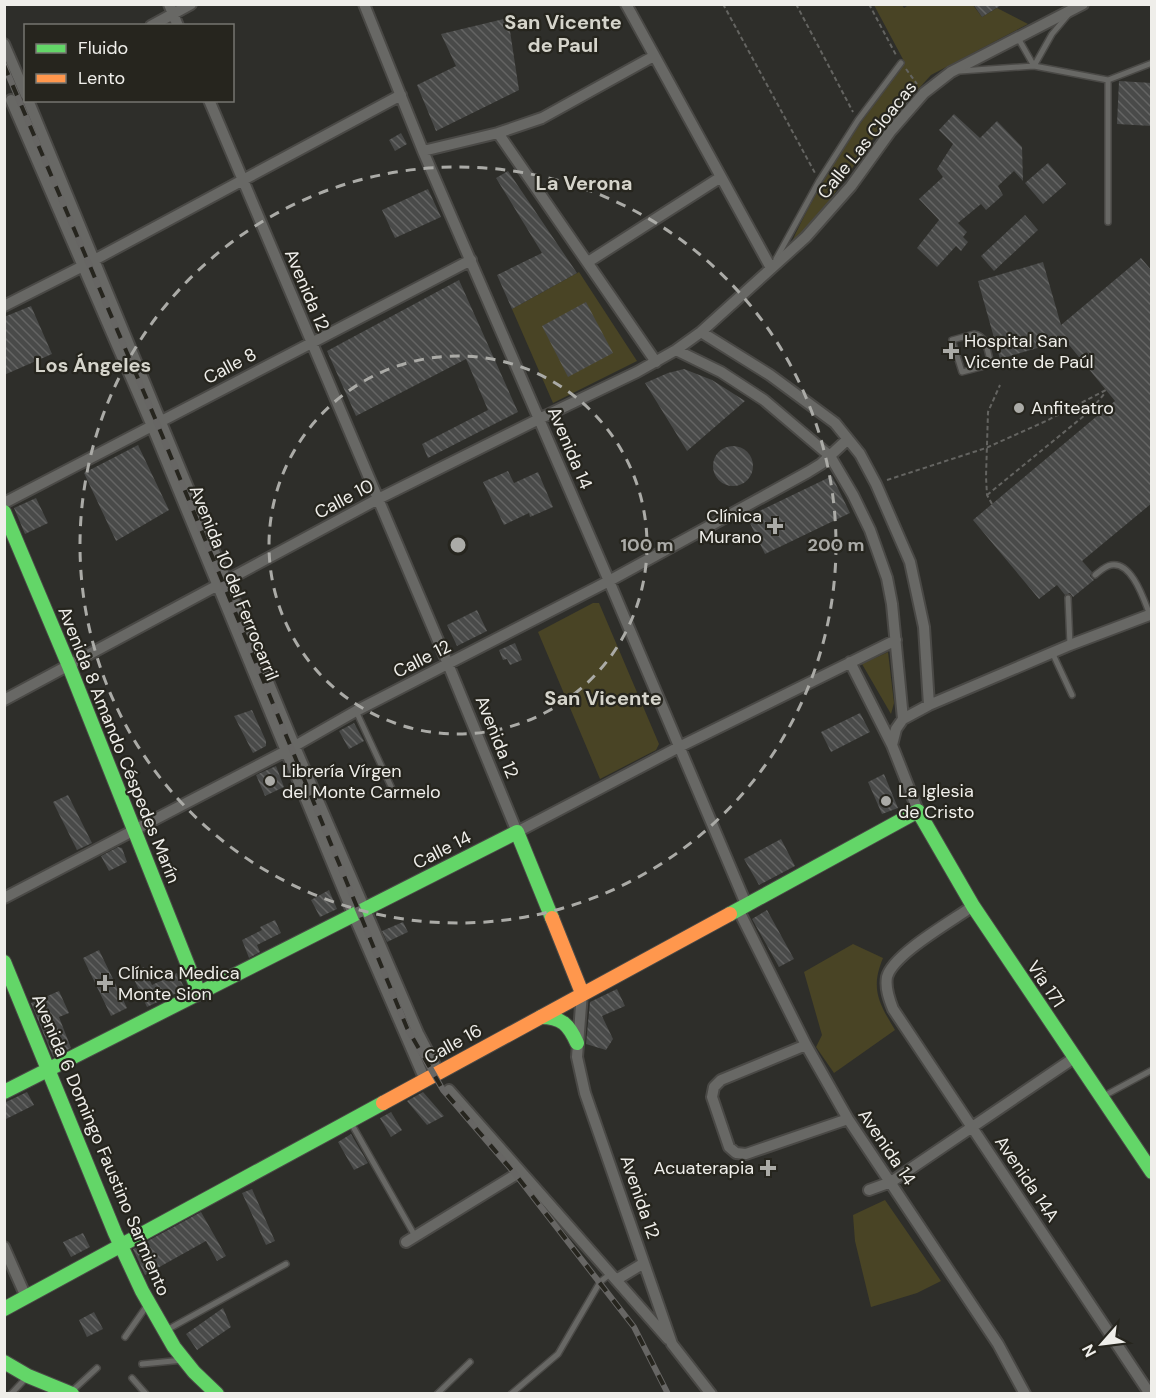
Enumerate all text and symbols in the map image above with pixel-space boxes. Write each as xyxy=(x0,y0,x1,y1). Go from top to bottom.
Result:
district label: San Vicente de Paul xyxy=(504,9,622,58)
legend xyxy=(24,24,234,102)
text: Fluido xyxy=(78,36,128,60)
text: Lento xyxy=(78,66,125,90)
street label: Calle Las Cloacas xyxy=(812,76,922,204)
district label: La Verona xyxy=(536,170,632,196)
street label: Avenida 12 xyxy=(279,245,335,335)
place label: Hospital San Vicente de Paúl xyxy=(964,329,1093,374)
street label: Calle 8 xyxy=(199,342,261,390)
marker: Hospital San Vicente de Paúl xyxy=(942,342,960,360)
district label: Los Ángeles xyxy=(35,352,151,378)
place label: Anfiteatro xyxy=(1031,396,1114,420)
marker: Anfiteatro xyxy=(1012,401,1026,415)
street label: Avenida 14 xyxy=(542,403,598,493)
street label: Calle 10 xyxy=(310,473,378,525)
street label: Avenida 10 del Ferrocarril xyxy=(184,482,284,684)
place label: Clínica Murano xyxy=(699,504,762,549)
marker: Clínica Murano xyxy=(766,517,784,535)
text: 100 m xyxy=(620,533,674,557)
text: 200 m xyxy=(808,533,864,557)
centre of rings xyxy=(448,535,468,555)
street label: Avenida 8 Amando Céspedes Marín xyxy=(52,603,186,887)
street label: Calle 12 xyxy=(389,634,455,684)
district label: San Vicente xyxy=(544,685,662,711)
street label: Avenida 12 xyxy=(470,692,524,782)
place label: Librería Vírgen del Monte Carmelo xyxy=(282,759,441,804)
marker: Librería Vírgen del Monte Carmelo xyxy=(263,774,277,788)
place label: La Iglesia de Cristo xyxy=(898,779,974,824)
marker: La Iglesia de Cristo xyxy=(879,794,893,808)
street label: Calle 14 xyxy=(409,825,475,875)
street label: Vía 171 xyxy=(1022,956,1070,1012)
place label: Clínica Medica Monte Sion xyxy=(118,961,240,1006)
marker: Clínica Medica Monte Sion xyxy=(96,974,114,992)
street label: Avenida 6 Domingo Faustino Sarmiento xyxy=(26,990,176,1300)
street label: Calle 16 xyxy=(420,1018,486,1070)
street label: Avenida 14 xyxy=(853,1104,921,1190)
street label: Avenida 14A xyxy=(989,1131,1065,1227)
street label: Avenida 12 xyxy=(615,1152,665,1242)
place label: Acuaterapia xyxy=(654,1156,754,1180)
marker: Acuaterapia xyxy=(759,1159,777,1177)
north arrow xyxy=(1072,1314,1132,1374)
text: N xyxy=(1077,1341,1101,1361)

